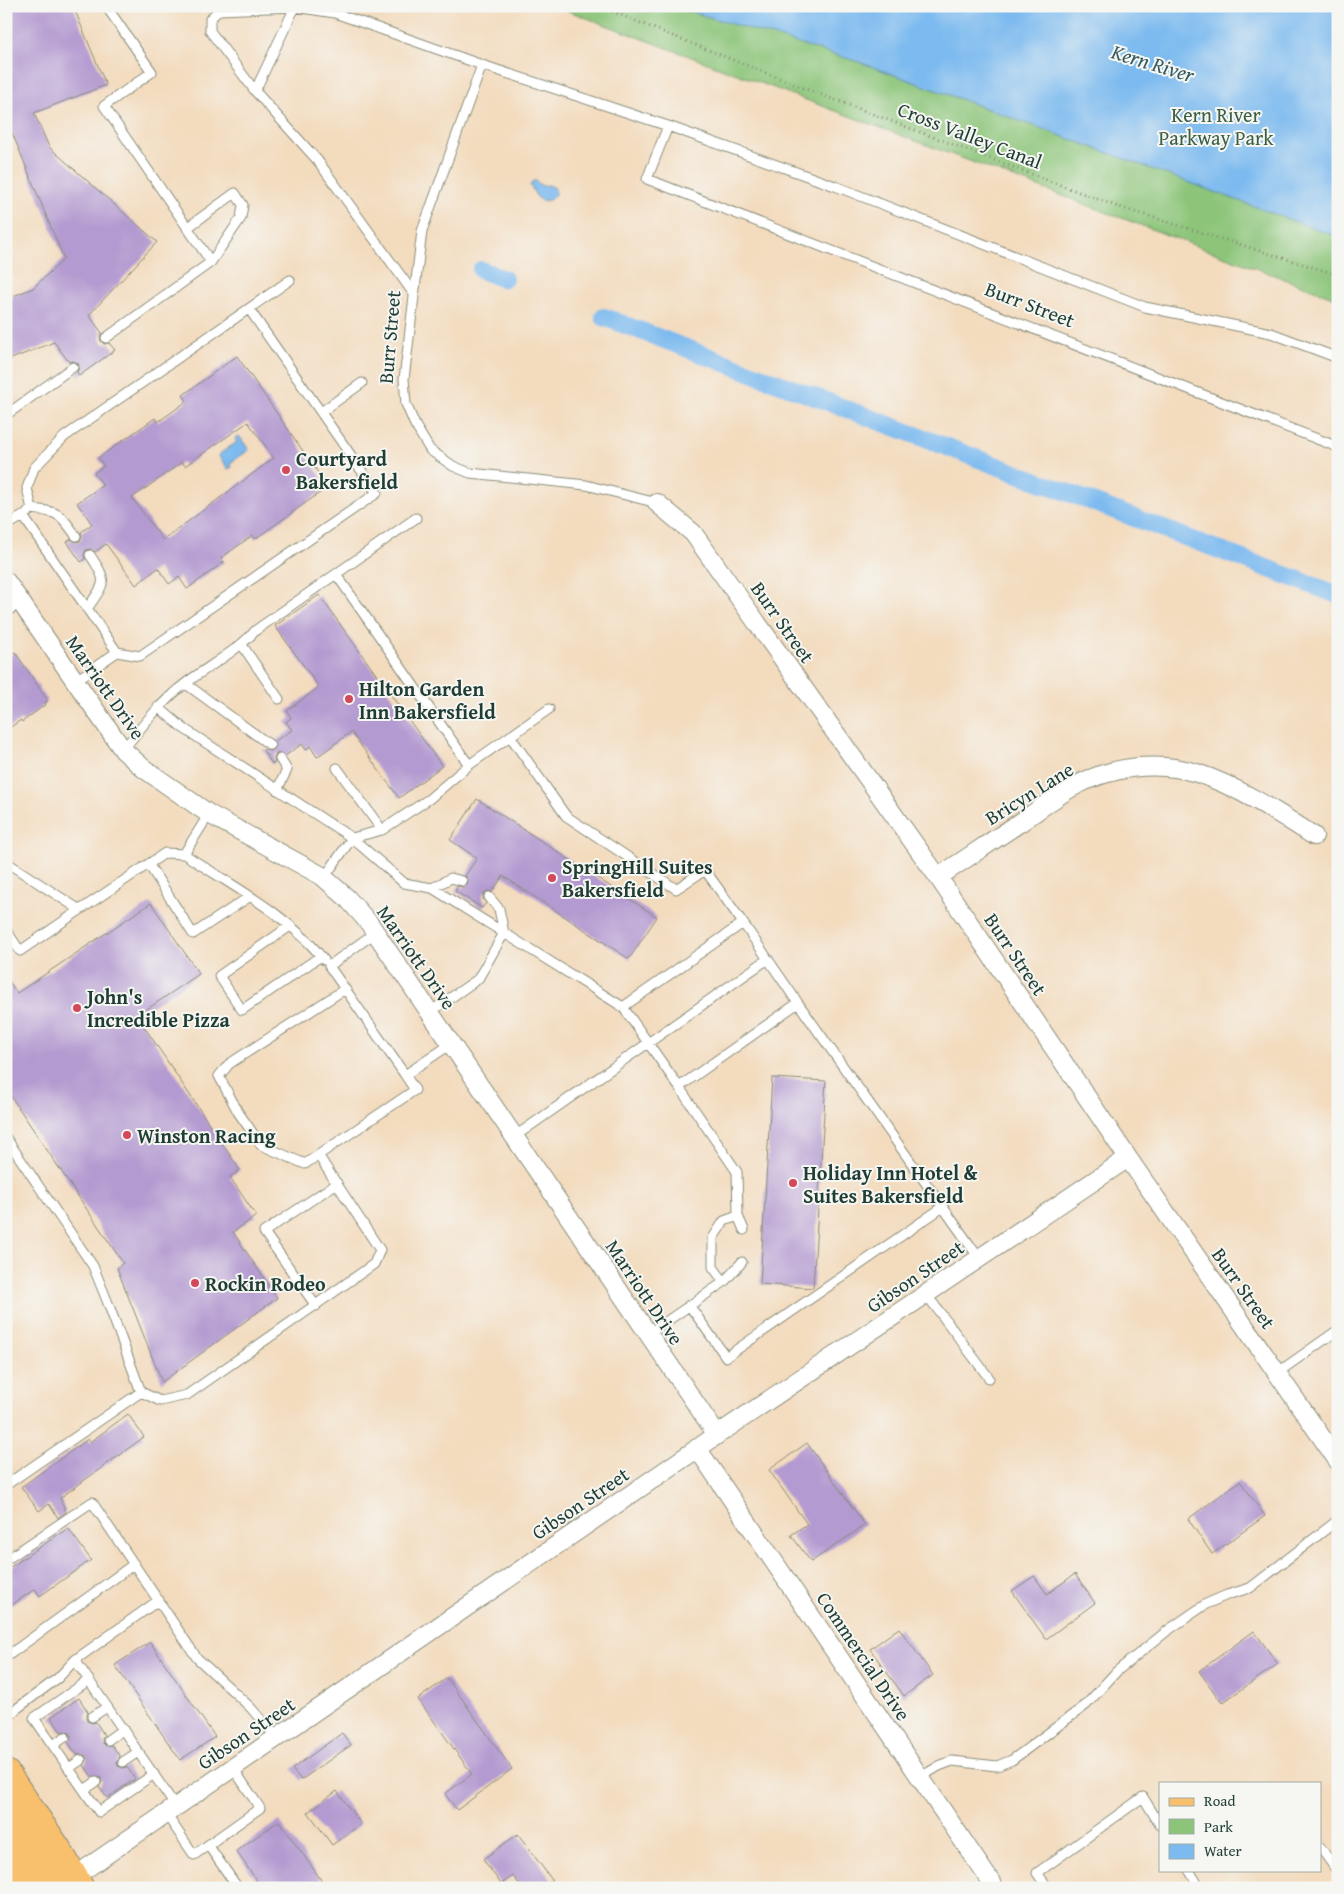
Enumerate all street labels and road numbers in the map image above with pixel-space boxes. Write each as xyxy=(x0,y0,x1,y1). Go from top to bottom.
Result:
street label: Cross Valley Canal xyxy=(894,94,1047,176)
street label: Burr Street xyxy=(981,274,1079,334)
street label: Burr Street xyxy=(370,289,408,385)
street label: Burr Street xyxy=(744,575,822,669)
street label: Marriott Drive xyxy=(59,629,153,745)
street label: Bricyn Lane xyxy=(979,754,1079,832)
street label: Marriott Drive xyxy=(370,899,464,1015)
street label: Burr Street xyxy=(978,907,1054,1001)
street label: Gibson Street xyxy=(860,1233,970,1319)
street label: Marriott Drive xyxy=(599,1234,691,1350)
street label: Burr Street xyxy=(1205,1241,1283,1335)
street label: Gibson Street xyxy=(525,1460,635,1546)
street label: Commercial Drive xyxy=(810,1586,918,1726)
street label: Gibson Street xyxy=(191,1690,301,1776)

